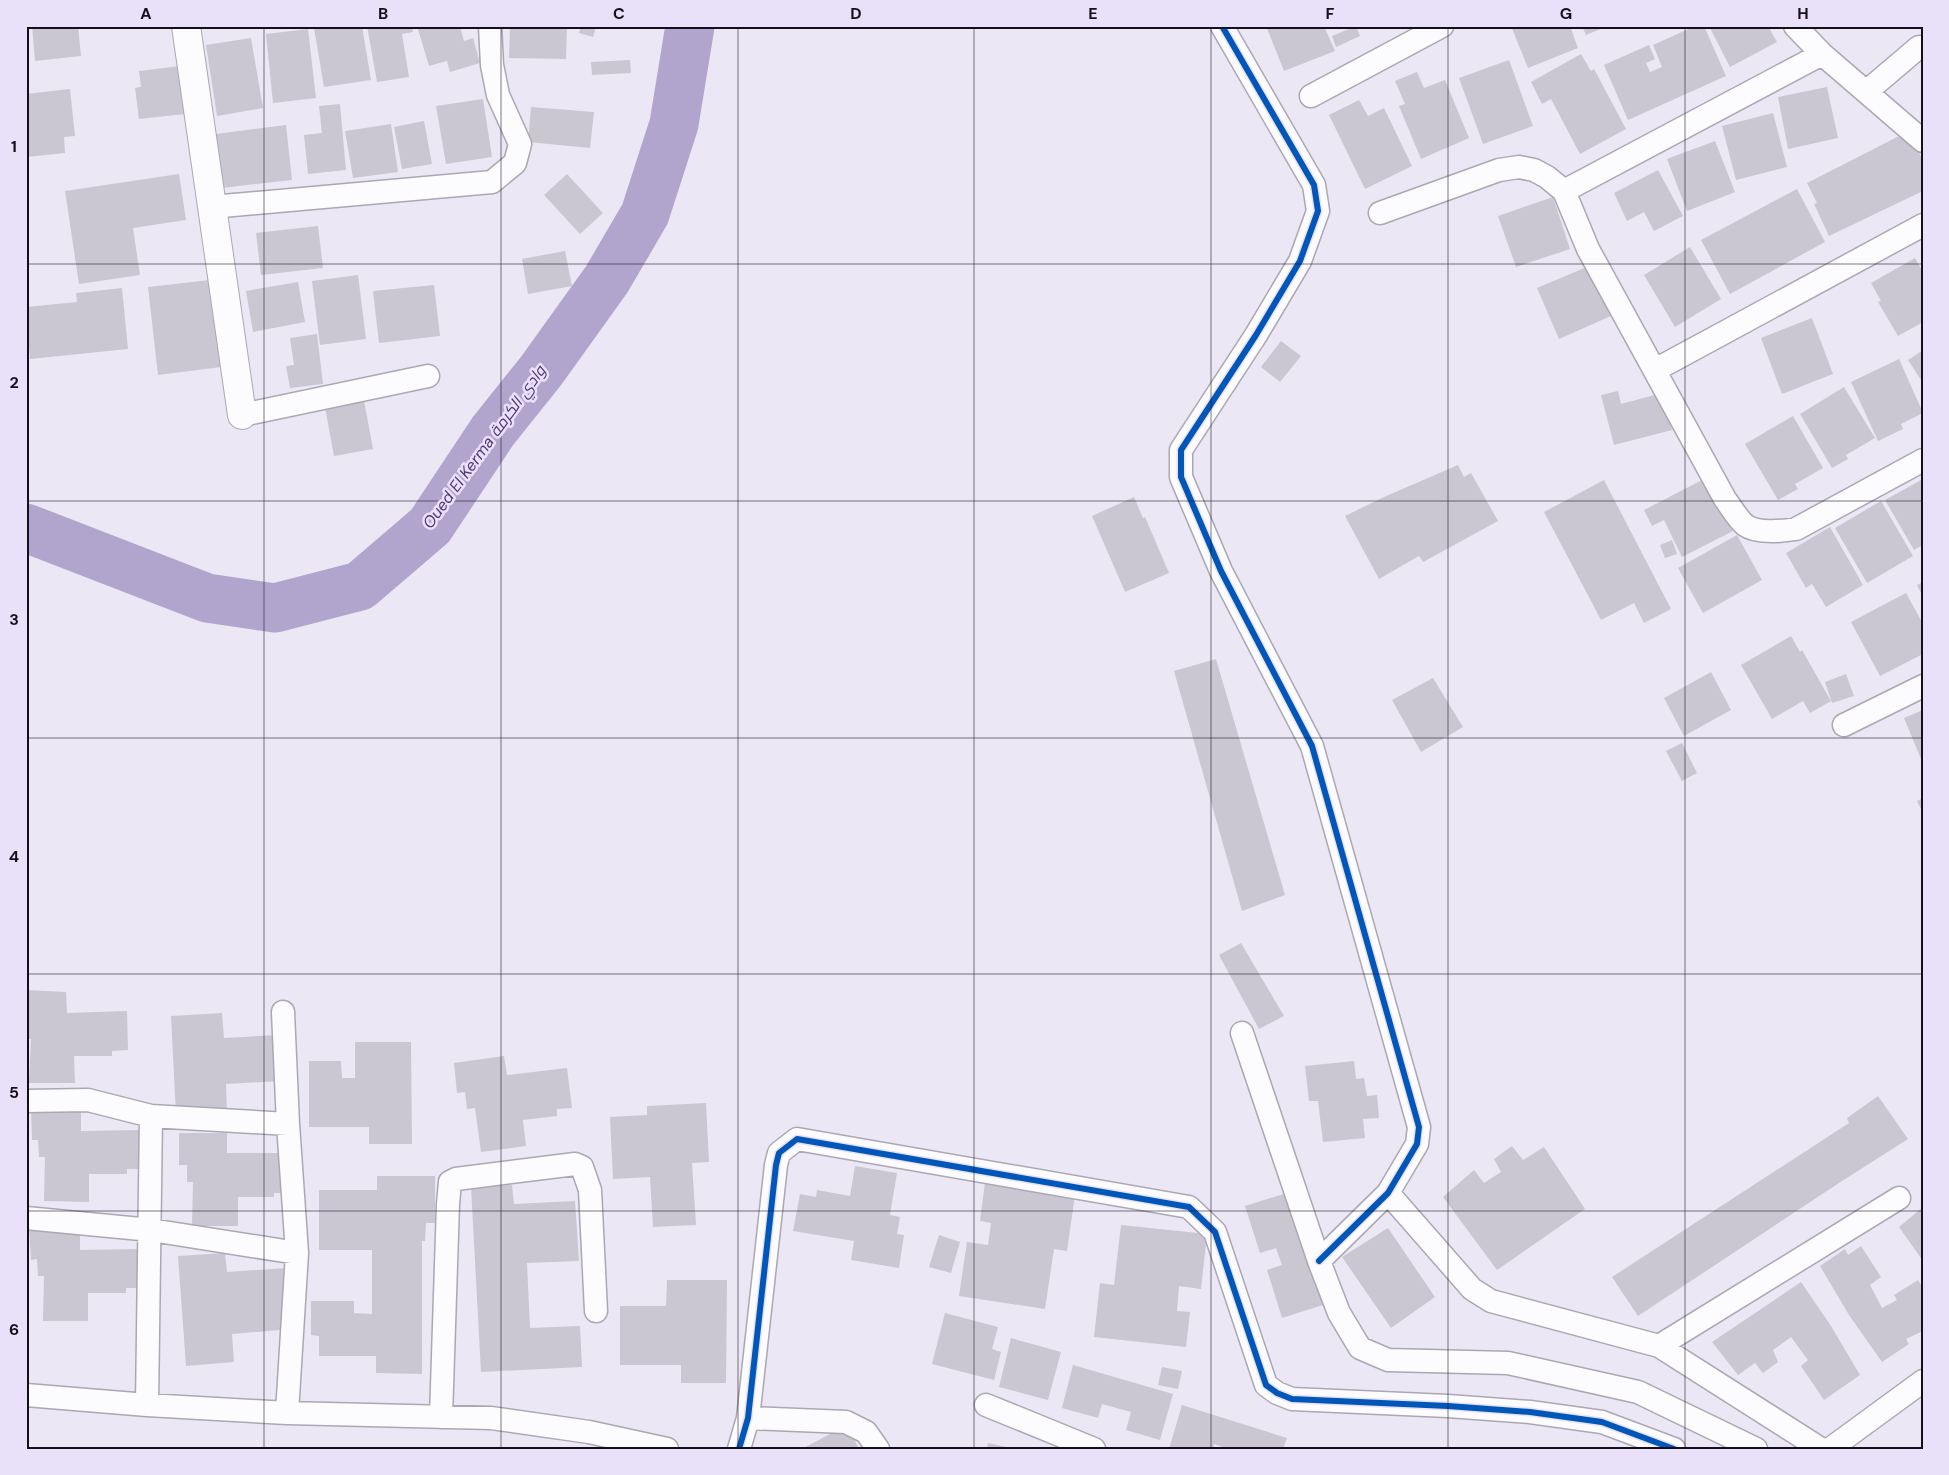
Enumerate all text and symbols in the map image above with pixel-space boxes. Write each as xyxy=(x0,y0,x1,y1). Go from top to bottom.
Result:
text: A xyxy=(140,3,152,24)
text: B xyxy=(378,3,388,24)
text: C xyxy=(613,3,625,24)
text: D xyxy=(850,3,862,24)
text: E xyxy=(1088,3,1098,24)
text: F xyxy=(1326,3,1335,24)
text: G xyxy=(1560,3,1572,24)
text: H xyxy=(1797,3,1809,24)
text: 1 xyxy=(11,136,17,157)
water label: Oued El Kerma وادي الكرمة xyxy=(418,360,553,534)
text: 2 xyxy=(9,372,19,393)
text: 3 xyxy=(9,609,19,630)
text: 4 xyxy=(9,846,19,867)
text: 5 xyxy=(9,1082,19,1103)
text: 6 xyxy=(9,1319,19,1340)

